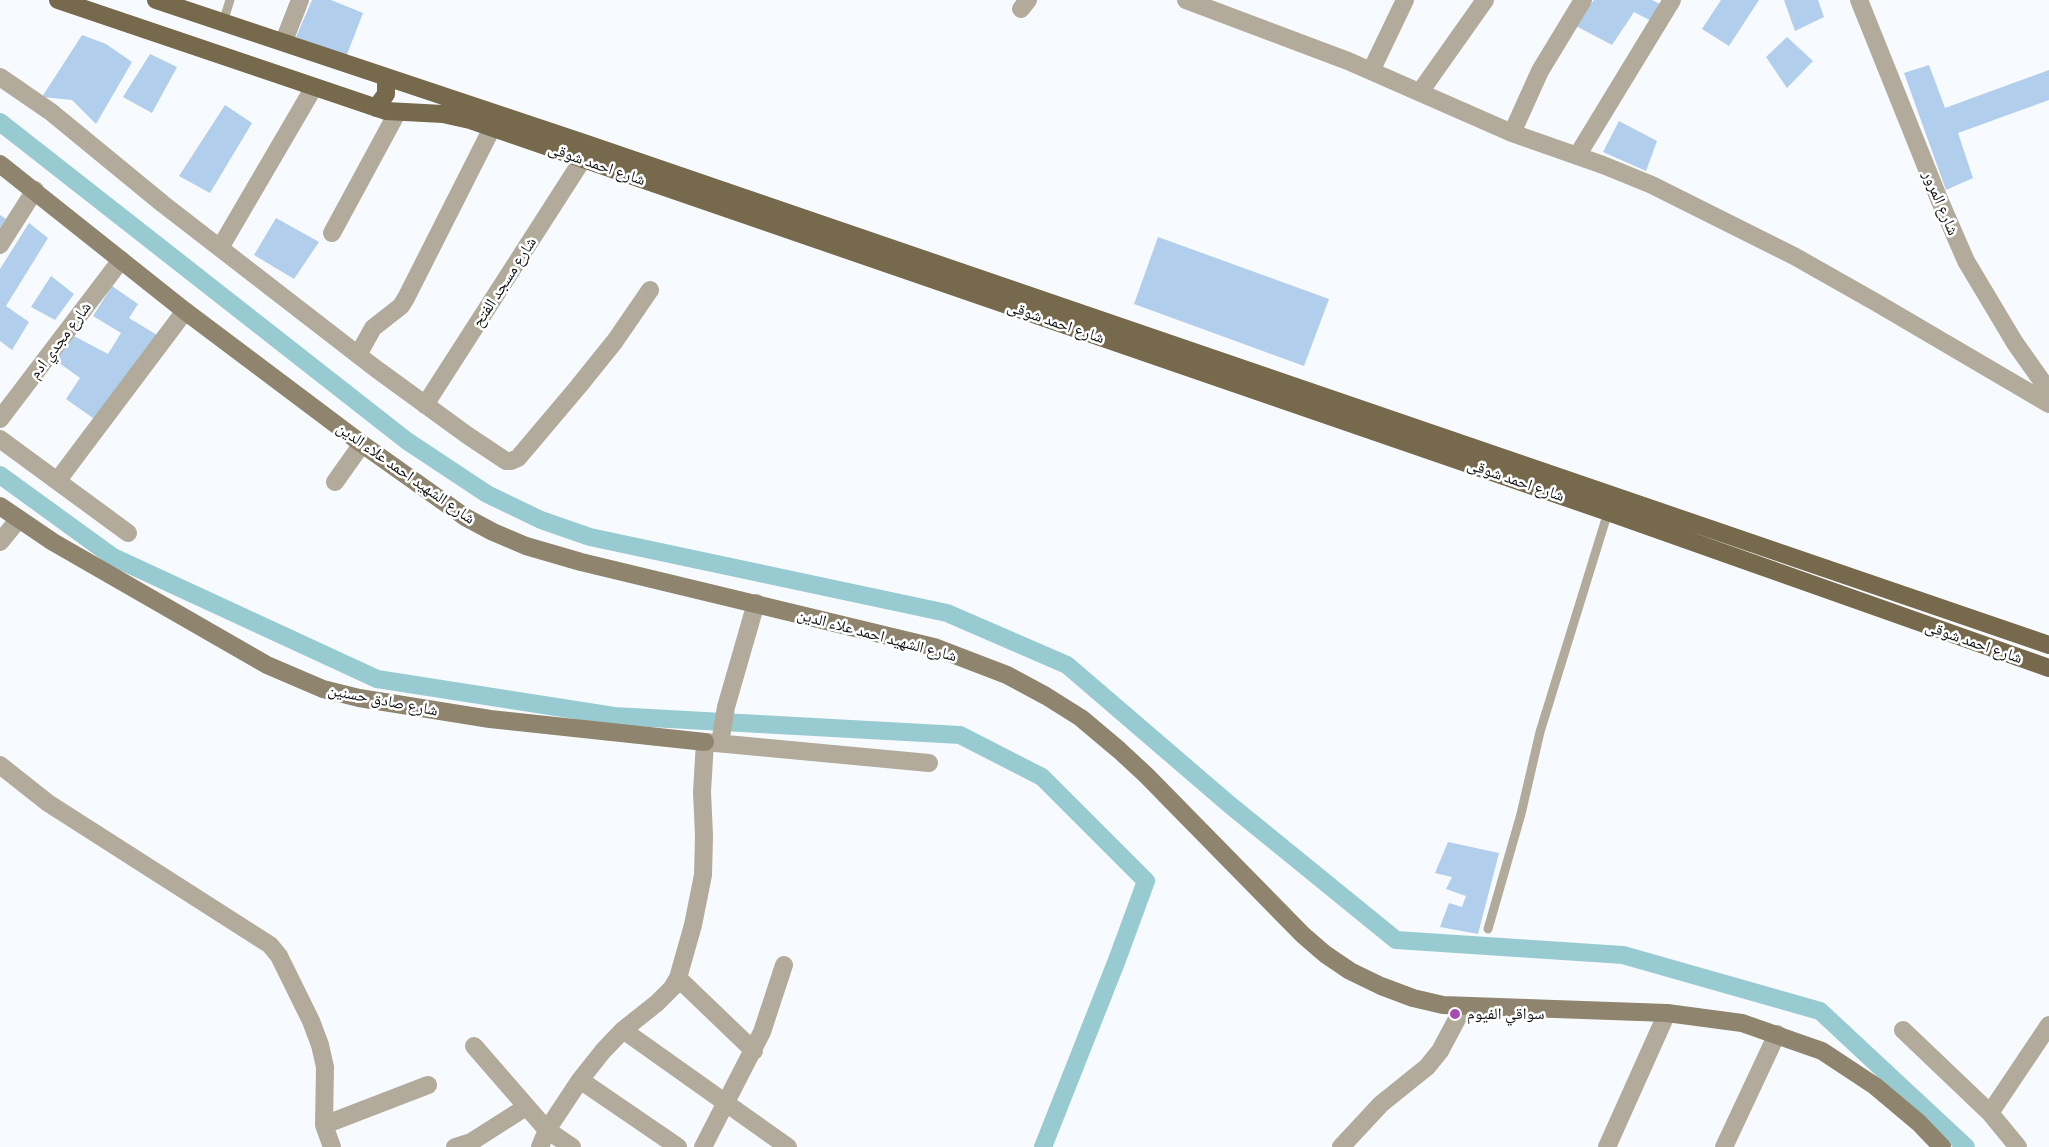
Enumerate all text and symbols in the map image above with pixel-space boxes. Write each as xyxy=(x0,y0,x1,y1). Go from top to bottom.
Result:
street label: شارع احمد شوقى xyxy=(546,138,648,190)
street label: شارع المرور xyxy=(1919,168,1963,238)
street label: شارع مسجد الفتح xyxy=(468,233,540,331)
street label: شارع احمد شوقى xyxy=(1005,296,1107,348)
street label: شارع مجدي ادم xyxy=(25,298,95,382)
street label: شارع الشهيد احمد علاء الدين xyxy=(333,418,479,528)
street label: شارع احمد شوقى xyxy=(1465,454,1567,506)
street label: شارع الشهيد احمد علاء الدين xyxy=(795,604,959,666)
street label: شارع احمد شوقى xyxy=(1923,616,2025,668)
street label: شارع صادق حسنين xyxy=(326,680,440,720)
place label: سواقي الفيوم xyxy=(1467,1004,1545,1024)
marker: سواقي الفيوم xyxy=(1448,1007,1462,1021)

